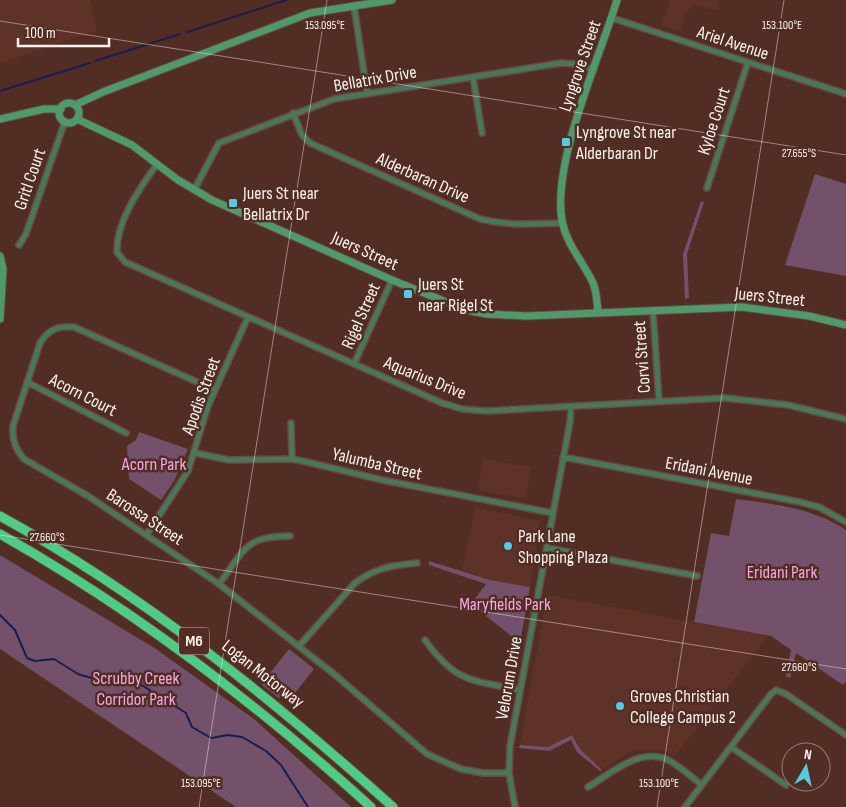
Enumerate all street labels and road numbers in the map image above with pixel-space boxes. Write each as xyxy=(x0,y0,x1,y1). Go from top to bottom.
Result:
street label: Lyngrove Street xyxy=(555,17,606,114)
street label: Ariel Avenue xyxy=(694,21,771,64)
street label: Bellatrix Drive xyxy=(332,61,418,97)
street label: Kyloe Court xyxy=(693,84,735,158)
street label: Gritl Court xyxy=(10,145,50,213)
street label: Alderbaran Drive xyxy=(372,148,473,208)
street label: Juers Street xyxy=(328,227,402,275)
street label: Rigel Street xyxy=(337,279,385,352)
street label: Juers Street xyxy=(733,283,807,311)
street label: Corvi Street xyxy=(629,320,655,394)
street label: Aquarius Drive xyxy=(380,352,469,404)
street label: Apodis Street xyxy=(177,354,225,439)
street label: Acorn Court xyxy=(45,369,121,421)
street label: Yalumba Street xyxy=(330,443,424,485)
street label: Eridani Avenue xyxy=(664,452,754,490)
street label: Barossa Street xyxy=(102,484,188,550)
road number: M6 xyxy=(179,627,209,654)
street label: Logan Motorway xyxy=(218,635,308,713)
street label: Velorum Drive xyxy=(491,635,527,721)

